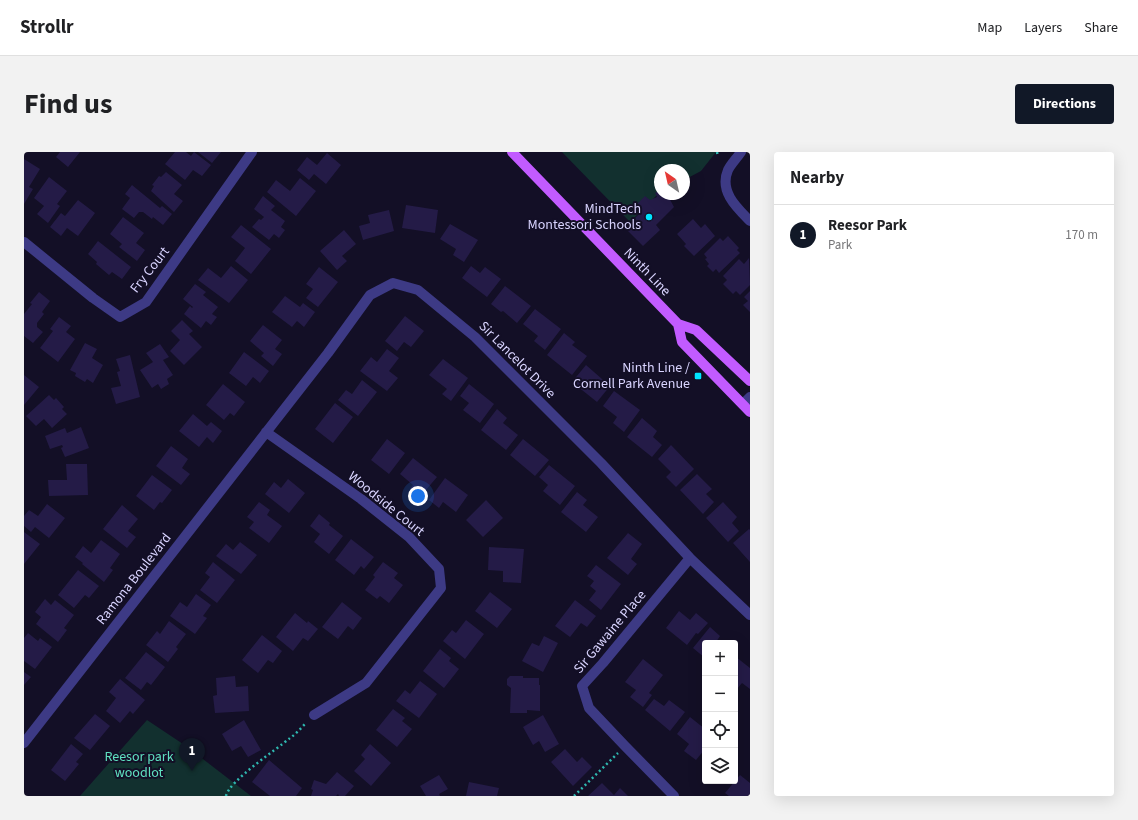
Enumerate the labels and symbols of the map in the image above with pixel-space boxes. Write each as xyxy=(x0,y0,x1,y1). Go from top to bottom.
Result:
north arrow xyxy=(654,164,690,200)
place label: MindTech Montessori Schools xyxy=(528,199,641,235)
marker: MindTech Montessori Schools xyxy=(644,212,654,222)
street label: Fry Court xyxy=(126,242,175,297)
street label: Ninth Line xyxy=(619,243,675,301)
street label: Sir Lancelot Drive xyxy=(474,317,560,403)
place label: Ninth Line / Cornell Park Avenue xyxy=(573,358,690,394)
marker: Ninth Line / Cornell Park Avenue xyxy=(693,371,703,381)
street label: Woodside Court xyxy=(343,467,429,541)
your location xyxy=(408,486,428,506)
street label: Ramona Boulevard xyxy=(92,529,176,629)
street label: Sir Gawaine Place xyxy=(569,586,651,678)
pin: 1 xyxy=(179,738,205,771)
park label: Reesor park woodlot xyxy=(104,747,174,783)

